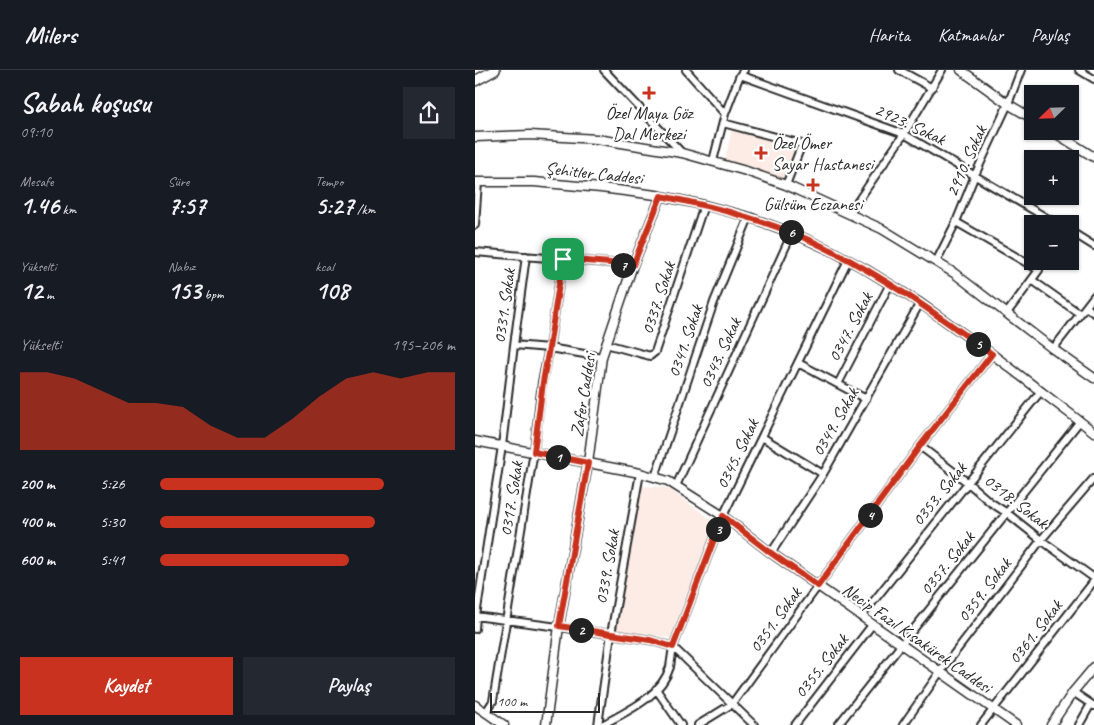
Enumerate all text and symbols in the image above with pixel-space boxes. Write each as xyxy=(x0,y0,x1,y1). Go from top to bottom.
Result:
text: Milers xyxy=(25,20,77,50)
text: Harita xyxy=(869,24,910,46)
text: Katmanlar xyxy=(938,24,1003,46)
text: Paylaş xyxy=(1031,24,1069,46)
text: Sabah koşusu xyxy=(20,85,150,120)
north arrow xyxy=(1024,85,1079,140)
map controls xyxy=(1024,85,1079,270)
marker: Özel Maya Göz Dal Merkezi xyxy=(642,86,656,100)
button: share xyxy=(403,87,455,139)
street label: 2923. Sokak xyxy=(871,98,950,151)
place label: Özel Maya Göz Dal Merkezi xyxy=(606,102,695,145)
street label: 2910. Sokak xyxy=(941,121,992,200)
text: 09:10 xyxy=(20,122,52,142)
place label: Özel Ömer Sayar Hastanesi xyxy=(772,132,876,175)
marker: Özel Ömer Sayar Hastanesi xyxy=(754,146,768,160)
button: + xyxy=(1024,150,1079,205)
street label: Şehitler Caddesi xyxy=(544,157,646,189)
text: Mesafe xyxy=(20,173,54,190)
text: Süre xyxy=(168,173,189,190)
text: Tempo xyxy=(315,173,343,190)
marker: Gülsüm Eczanesi xyxy=(807,179,819,191)
text: 1.46 xyxy=(20,190,59,222)
text: 7:57 xyxy=(168,190,206,222)
text: 5:27 xyxy=(315,190,354,222)
place label: Gülsüm Eczanesi xyxy=(764,193,865,215)
text: km xyxy=(59,201,76,218)
text: /km xyxy=(354,201,375,218)
button: − xyxy=(1024,215,1079,270)
pin: 6 xyxy=(779,220,803,244)
text: 6 xyxy=(788,224,795,241)
pin xyxy=(542,238,584,280)
icon: arrive xyxy=(549,245,577,273)
pin: 7 xyxy=(611,252,635,278)
text: 7 xyxy=(620,257,627,274)
street label: 0337. Sokak xyxy=(636,257,681,337)
text: Yükselti xyxy=(20,258,56,275)
text: Nabız xyxy=(168,258,195,275)
text: kcal xyxy=(315,258,334,275)
street label: 0331. Sokak xyxy=(488,266,520,345)
text: 12 xyxy=(20,275,43,307)
text: 153 xyxy=(168,275,201,307)
text: 108 xyxy=(315,275,349,307)
text: m xyxy=(43,286,54,303)
text: bpm xyxy=(201,286,224,303)
street label: 0347. Sokak xyxy=(823,287,878,366)
street label: 0341. Sokak xyxy=(662,300,708,380)
street label: 0343. Sokak xyxy=(694,313,747,392)
pin: 5 xyxy=(965,332,991,356)
text: Yükselti xyxy=(20,335,61,355)
text: 195–206 m xyxy=(392,335,455,355)
text: 5 xyxy=(975,336,982,353)
street label: Zafer Caddesi xyxy=(566,349,601,438)
street label: 0349. Sokak xyxy=(807,383,864,460)
street label: 0345. Sokak xyxy=(711,414,764,493)
pin: 1 xyxy=(545,444,571,470)
text: 1 xyxy=(555,449,562,466)
street label: 0353. Sokak xyxy=(907,457,972,530)
street label: 0317. Sokak xyxy=(494,459,528,538)
street label: 0318. Sokak xyxy=(979,469,1054,534)
text: 200 m xyxy=(20,474,55,494)
text: 5:26 xyxy=(100,474,125,494)
pin: 4 xyxy=(857,502,883,528)
text: 4 xyxy=(867,507,874,524)
text: 400 m xyxy=(20,512,55,532)
text: 5:30 xyxy=(100,512,125,532)
pin: 3 xyxy=(705,516,731,542)
text: 3 xyxy=(715,521,722,538)
street label: 0339. Sokak xyxy=(590,526,625,606)
street label: 0357. Sokak xyxy=(915,526,980,599)
text: 600 m xyxy=(20,550,55,570)
text: 5:41 xyxy=(100,550,125,570)
street label: 0359. Sokak xyxy=(952,552,1017,627)
street label: Necip Fazıl Kısakürek Caddesi xyxy=(838,578,998,699)
street label: 0351. Sokak xyxy=(744,582,807,657)
street label: 0361. Sokak xyxy=(1003,594,1068,669)
pin: 2 xyxy=(569,618,593,642)
text: 2 xyxy=(578,622,585,639)
street label: 0355. Sokak xyxy=(789,628,854,703)
button: Kaydet xyxy=(20,657,233,715)
button: Paylaş xyxy=(243,657,455,715)
scale bar xyxy=(490,690,600,713)
text: 100 m xyxy=(497,693,527,710)

